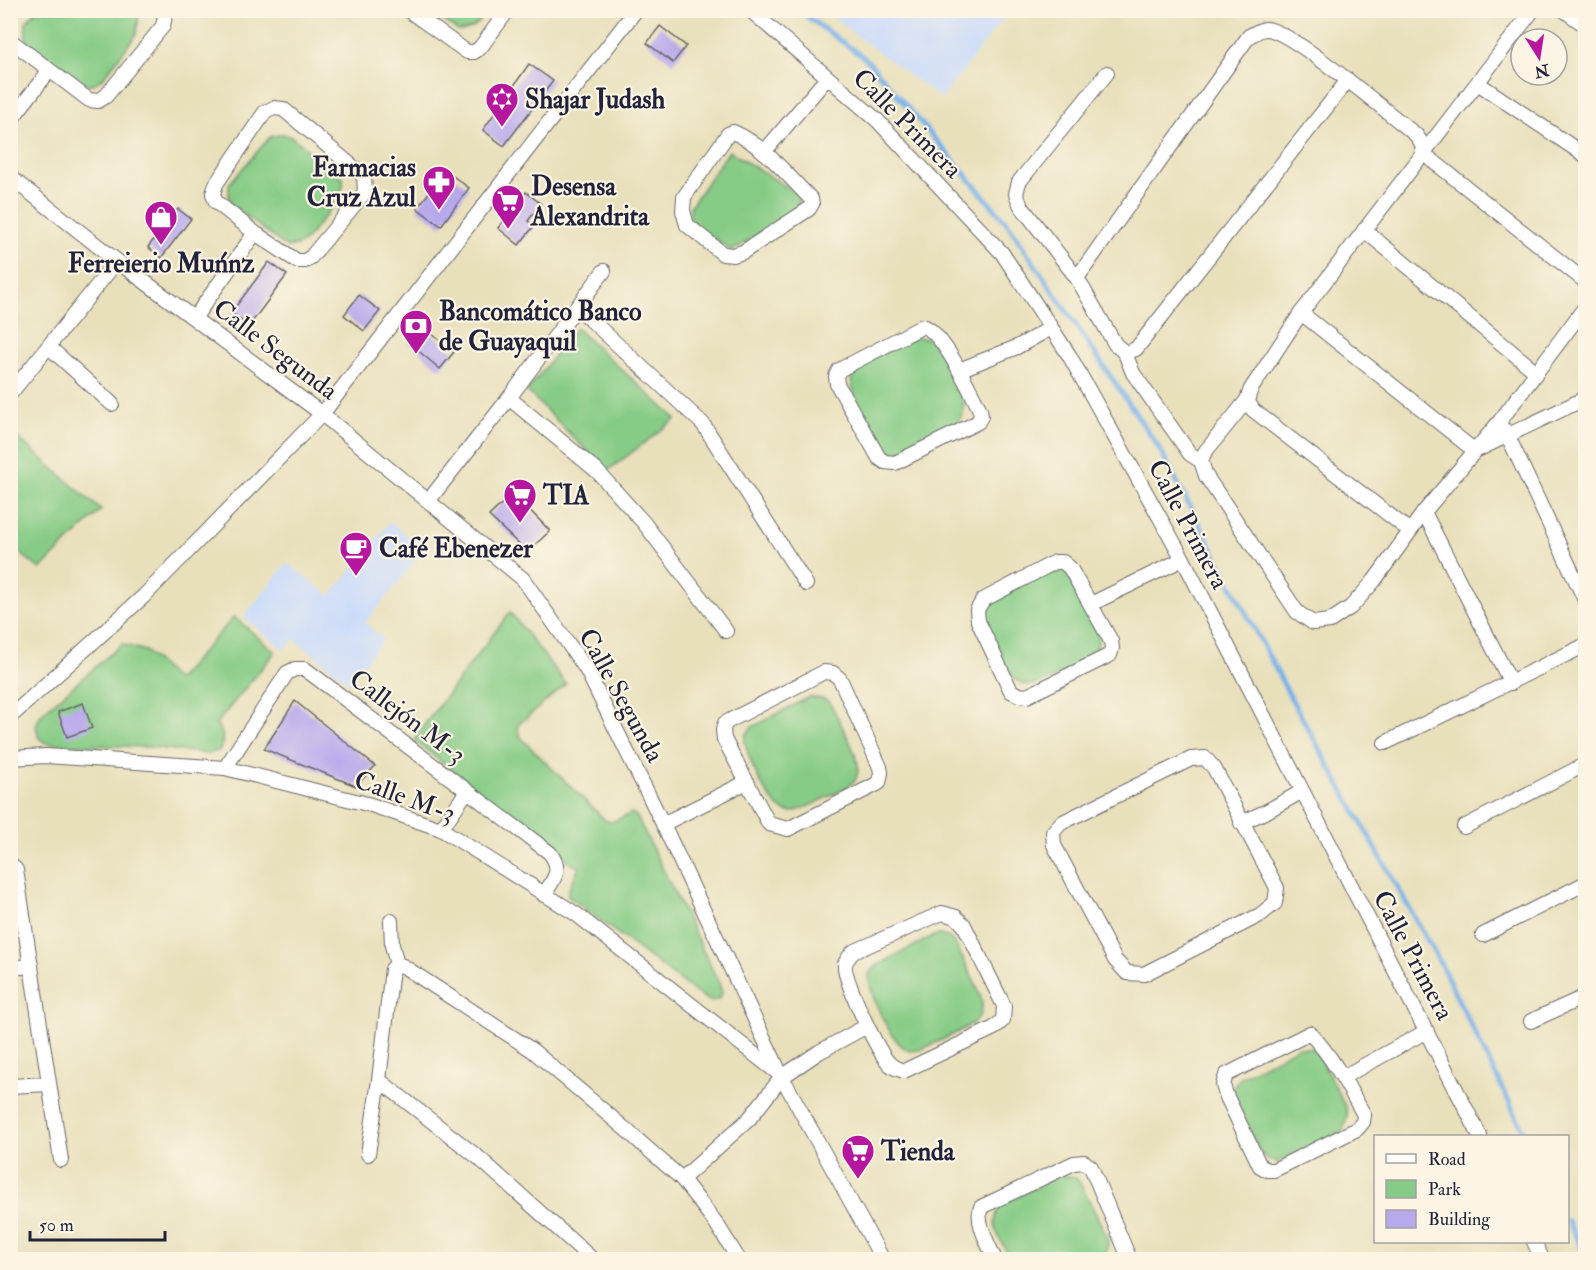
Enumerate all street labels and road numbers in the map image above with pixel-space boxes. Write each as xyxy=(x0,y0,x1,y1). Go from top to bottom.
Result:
street label: Calle Primera xyxy=(846,62,969,185)
street label: Calle Segunda xyxy=(207,293,344,407)
street label: Calle Primera xyxy=(1141,454,1236,595)
street label: Calle Segunda xyxy=(571,623,671,768)
street label: Callejón M-3 xyxy=(343,663,472,771)
street label: Calle M-3 xyxy=(350,764,460,830)
street label: Calle Primera xyxy=(1366,885,1461,1026)

